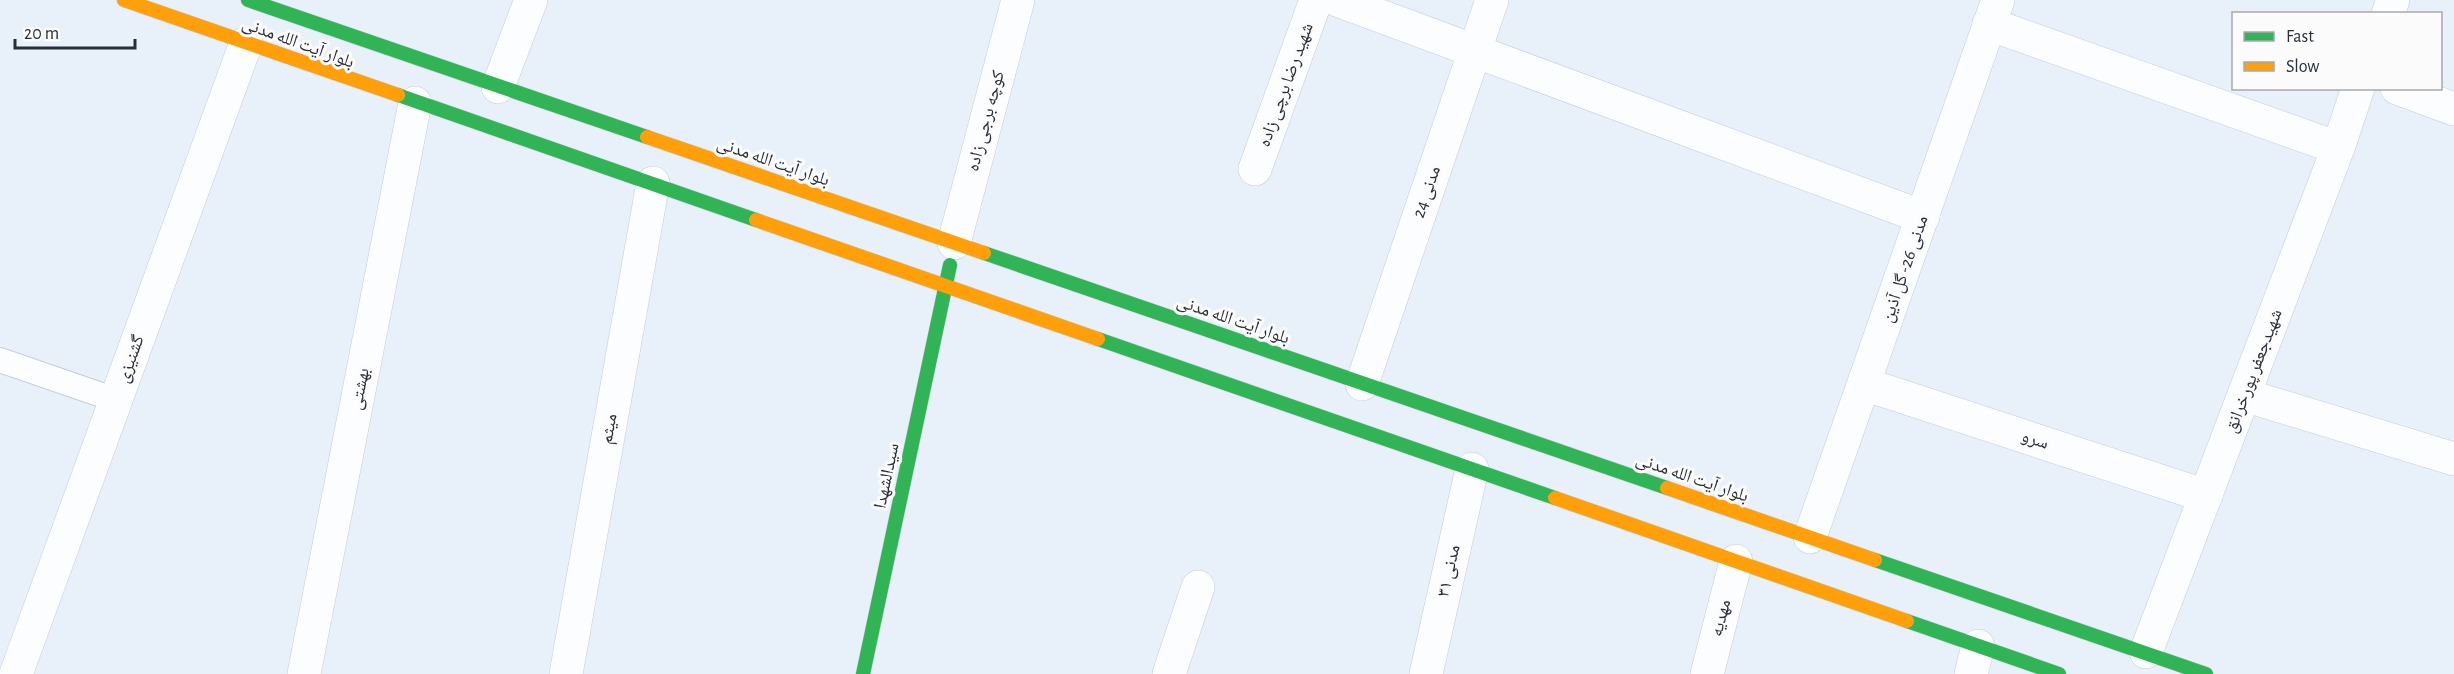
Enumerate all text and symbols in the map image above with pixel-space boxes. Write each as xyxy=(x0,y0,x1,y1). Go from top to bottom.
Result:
scale bar xyxy=(15,12,135,50)
legend xyxy=(2232,12,2442,90)
street label: بلوار آیت الله مدنی xyxy=(239,13,357,73)
street label: شهید رضا برچی زاده xyxy=(1255,21,1318,150)
text: 20 m xyxy=(24,25,59,43)
text: Fast xyxy=(2286,28,2314,46)
text: Slow xyxy=(2286,58,2319,76)
street label: کوچه برجى زاده xyxy=(964,68,1009,174)
street label: بلوار آیت الله مدنی xyxy=(714,133,832,191)
street label: مدنی 24 xyxy=(1410,164,1445,221)
street label: مدنی 26- گل آذین xyxy=(1877,213,1933,325)
street label: بلوار آیت الله مدنی xyxy=(1174,291,1292,349)
street label: شهیدجعفر پورخرانق xyxy=(2222,307,2287,436)
street label: گشنیزی xyxy=(114,332,149,386)
street label: بهشتی xyxy=(347,366,374,412)
street label: میثم xyxy=(597,412,622,446)
street label: سرو xyxy=(2019,427,2051,453)
street label: سیدالشهدا xyxy=(871,442,903,510)
street label: بلوار آیت الله مدنی xyxy=(1633,449,1751,507)
street label: مدنی ۳۱ xyxy=(1434,543,1465,599)
street label: مهدیه xyxy=(1707,597,1735,639)

